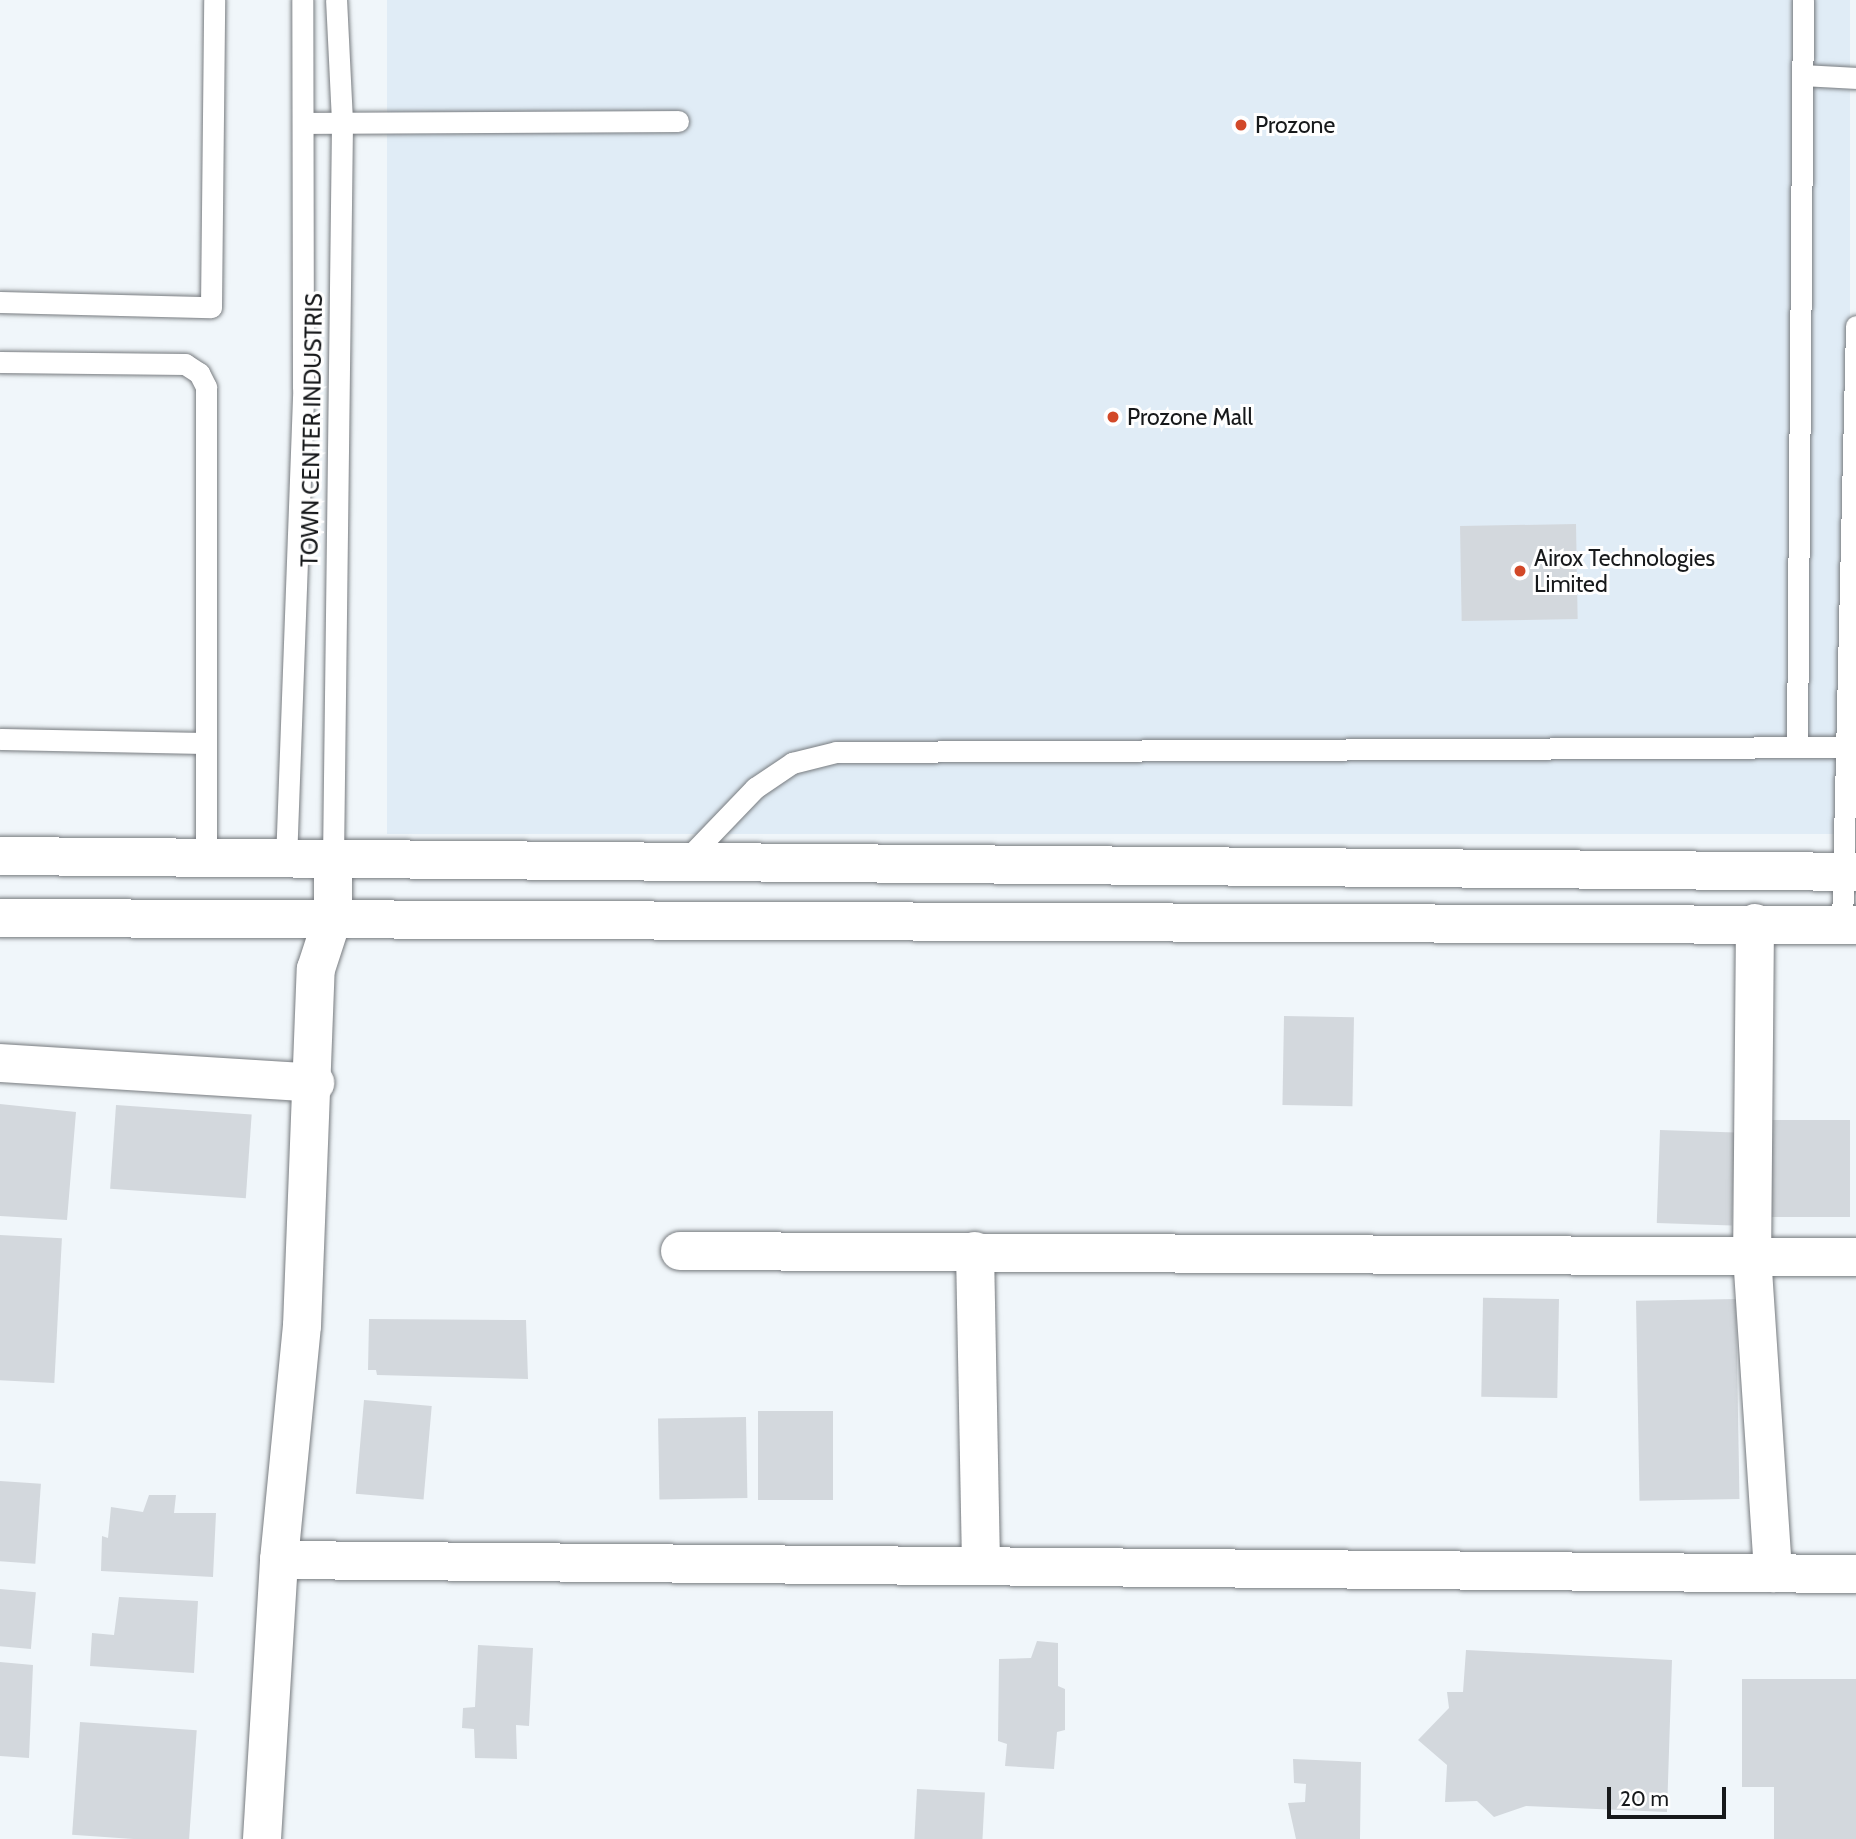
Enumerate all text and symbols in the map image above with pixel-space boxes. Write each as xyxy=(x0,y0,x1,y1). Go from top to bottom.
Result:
place label: Prozone xyxy=(1255,111,1335,139)
marker: Prozone xyxy=(1233,117,1249,133)
street label: TOWN CENTER INDUSTRIS xyxy=(296,293,328,567)
place label: Prozone Mall xyxy=(1127,403,1253,431)
marker: Prozone Mall xyxy=(1105,409,1121,425)
place label: Airox Technologies Limited xyxy=(1534,544,1715,598)
marker: Airox Technologies Limited xyxy=(1512,563,1528,579)
scale bar xyxy=(1611,1772,1730,1816)
text: 20 m xyxy=(1620,1786,1669,1811)

